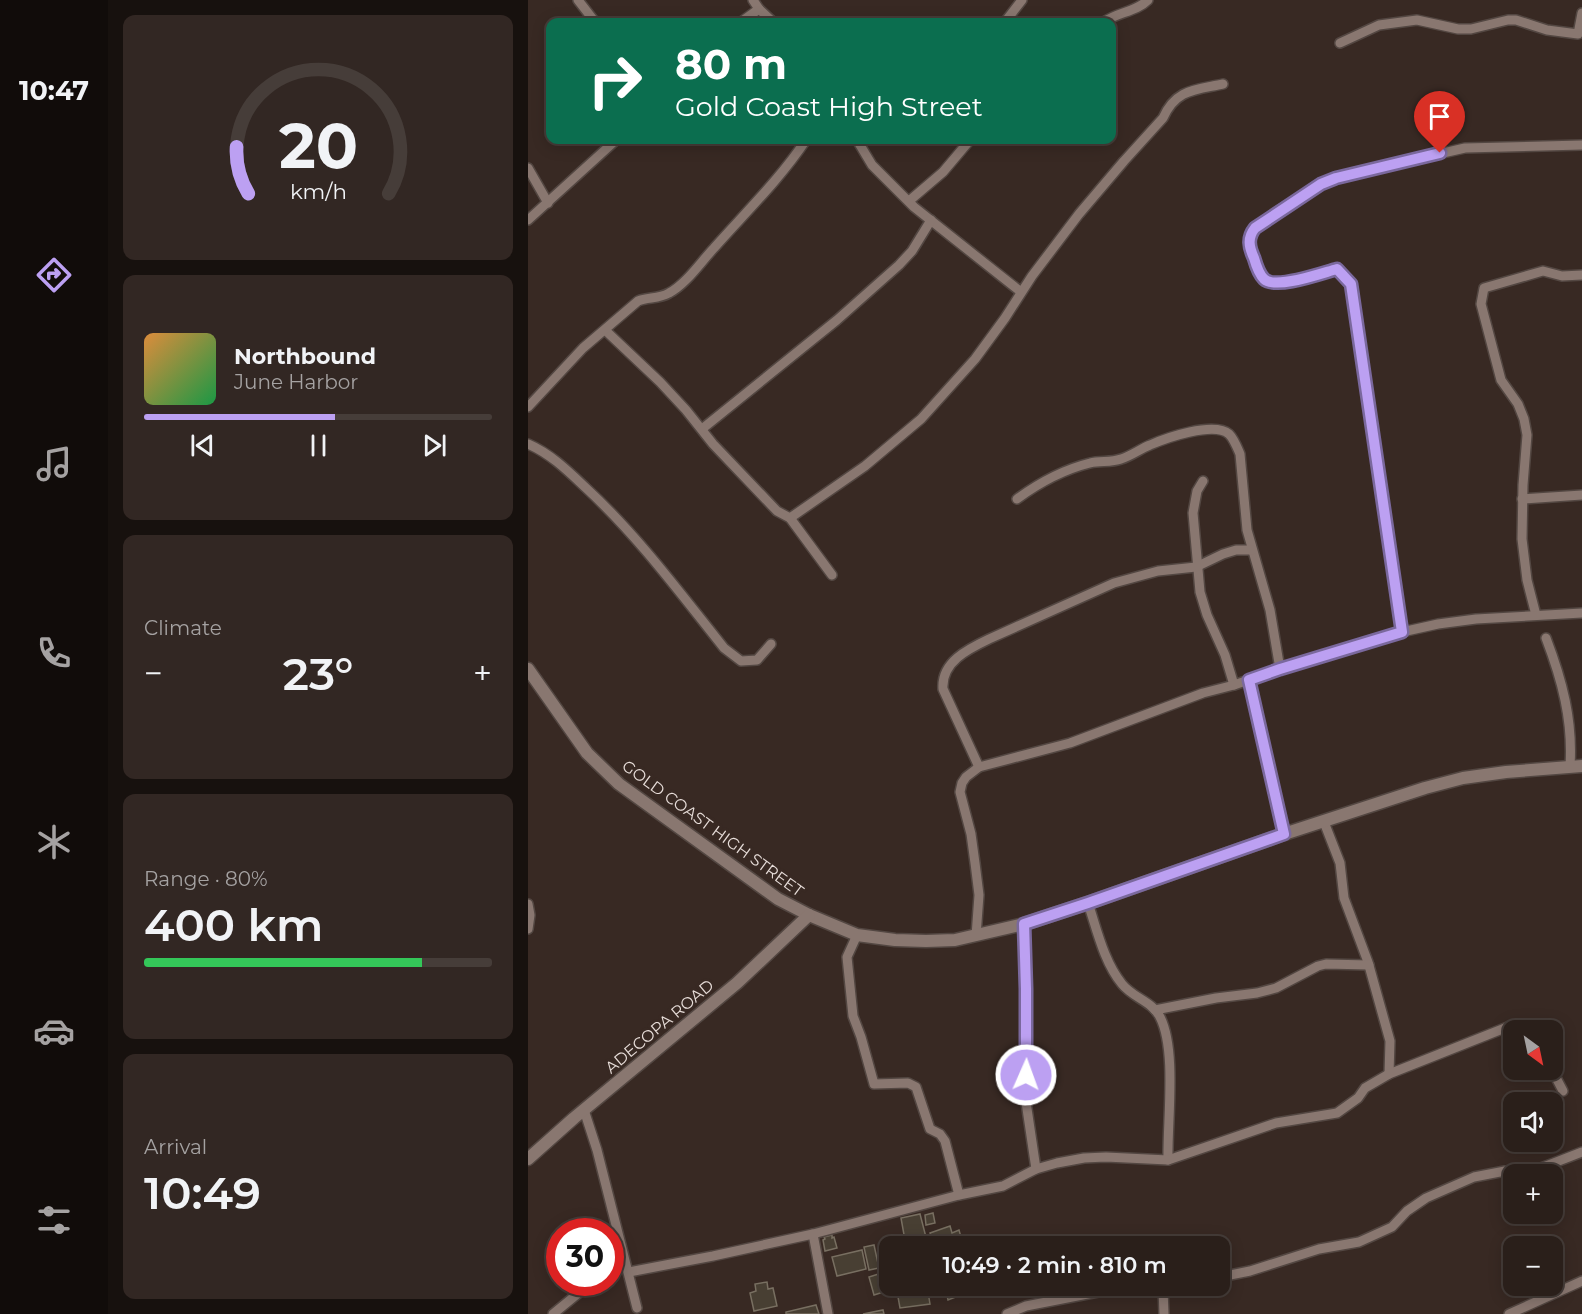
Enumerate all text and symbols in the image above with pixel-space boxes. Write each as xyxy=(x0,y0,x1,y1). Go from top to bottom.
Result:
text: 80 m xyxy=(675,38,787,90)
icon: right xyxy=(576,42,654,120)
text: 10:47 xyxy=(19,74,89,107)
text: Gold Coast High Street xyxy=(675,90,983,123)
pin xyxy=(1414,91,1465,153)
icon: arrive xyxy=(1423,100,1456,133)
text: 20 xyxy=(278,109,358,185)
text: km/h xyxy=(289,179,347,205)
icon: directions xyxy=(33,254,75,296)
text: Northbound xyxy=(234,343,376,370)
text: June Harbor xyxy=(234,370,358,394)
icon: previous xyxy=(186,429,219,462)
icon: pause xyxy=(302,429,335,462)
icon: next xyxy=(418,429,451,462)
icon: music xyxy=(33,443,75,485)
text: Climate xyxy=(144,616,222,640)
icon: phone xyxy=(33,632,75,674)
text: 23° xyxy=(283,646,353,701)
text: − xyxy=(144,653,163,693)
text: + xyxy=(473,653,492,693)
street label: GOLD COAST HIGH STREET xyxy=(618,756,808,901)
icon: climate xyxy=(33,821,75,863)
text: Range · 80% xyxy=(144,867,268,891)
text: 400 km xyxy=(144,897,323,952)
street label: ADECOPA ROAD xyxy=(601,976,717,1077)
icon: car xyxy=(33,1010,75,1052)
north arrow xyxy=(1503,1020,1563,1080)
map controls xyxy=(1503,1020,1563,1296)
position arrow xyxy=(994,1043,1058,1107)
button: sound xyxy=(1503,1092,1563,1152)
text: Arrival xyxy=(144,1135,207,1159)
button: + xyxy=(1503,1164,1563,1224)
text: 10:49 xyxy=(144,1165,261,1220)
icon: filters xyxy=(33,1199,75,1241)
speed limit sign: 30 xyxy=(546,1218,624,1296)
button: − xyxy=(1503,1236,1563,1296)
text: 10:49 · 2 min · 810 m xyxy=(942,1252,1167,1279)

